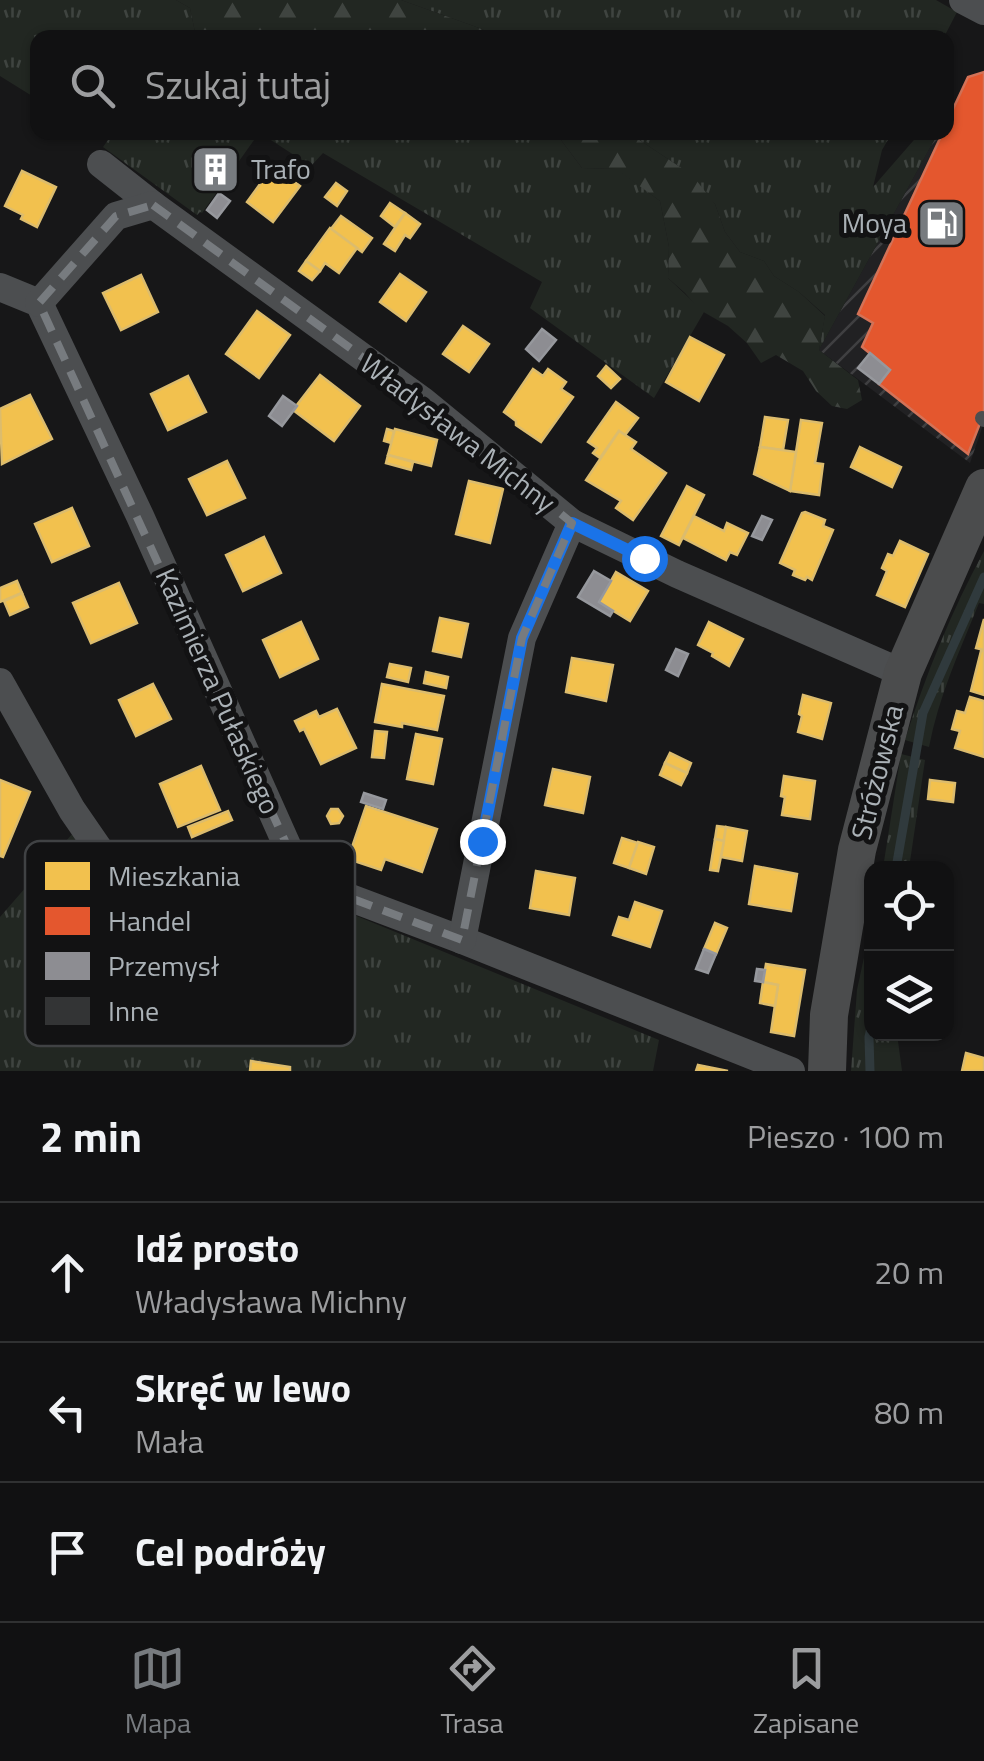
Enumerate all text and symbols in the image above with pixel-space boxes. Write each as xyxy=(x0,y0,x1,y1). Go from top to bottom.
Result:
search box xyxy=(30,30,954,140)
text: Szukaj tutaj xyxy=(145,56,331,114)
icon: search xyxy=(65,58,120,113)
building icon: Trafo xyxy=(190,143,242,195)
place label: Trafo xyxy=(251,147,311,190)
fuel station icon: Moya xyxy=(916,197,968,249)
place label: Moya xyxy=(842,201,907,244)
street label: Władysława Michny xyxy=(351,342,565,523)
route start xyxy=(622,536,668,582)
street label: Kazimierza Pułaskiego xyxy=(145,561,292,821)
street label: Stróżowska xyxy=(839,700,914,844)
route end xyxy=(460,819,506,865)
legend xyxy=(25,841,355,1046)
text: Mieszkania xyxy=(108,854,240,897)
map controls xyxy=(864,861,954,1041)
button: locate xyxy=(864,861,954,951)
text: Handel xyxy=(108,899,191,942)
text: Przemysł xyxy=(108,944,220,987)
button: layers xyxy=(864,951,954,1041)
text: Inne xyxy=(108,989,159,1032)
text: 2 min xyxy=(40,1104,142,1168)
text: Pieszo · 100 m xyxy=(747,1112,944,1160)
text: Idź prosto xyxy=(135,1219,299,1277)
icon: ahead xyxy=(40,1245,95,1300)
text: 20 m xyxy=(874,1248,944,1296)
text: Władysława Michny xyxy=(135,1277,407,1325)
text: Skręć w lewo xyxy=(135,1359,351,1417)
icon: left xyxy=(40,1385,95,1440)
text: 80 m xyxy=(874,1388,944,1436)
text: Mała xyxy=(135,1417,204,1465)
text: Cel podróży xyxy=(135,1523,326,1581)
icon: arrive xyxy=(40,1525,95,1580)
tab: Mapa xyxy=(125,1641,191,1744)
tab: Trasa xyxy=(441,1641,504,1744)
tab: Zapisane xyxy=(753,1641,859,1744)

